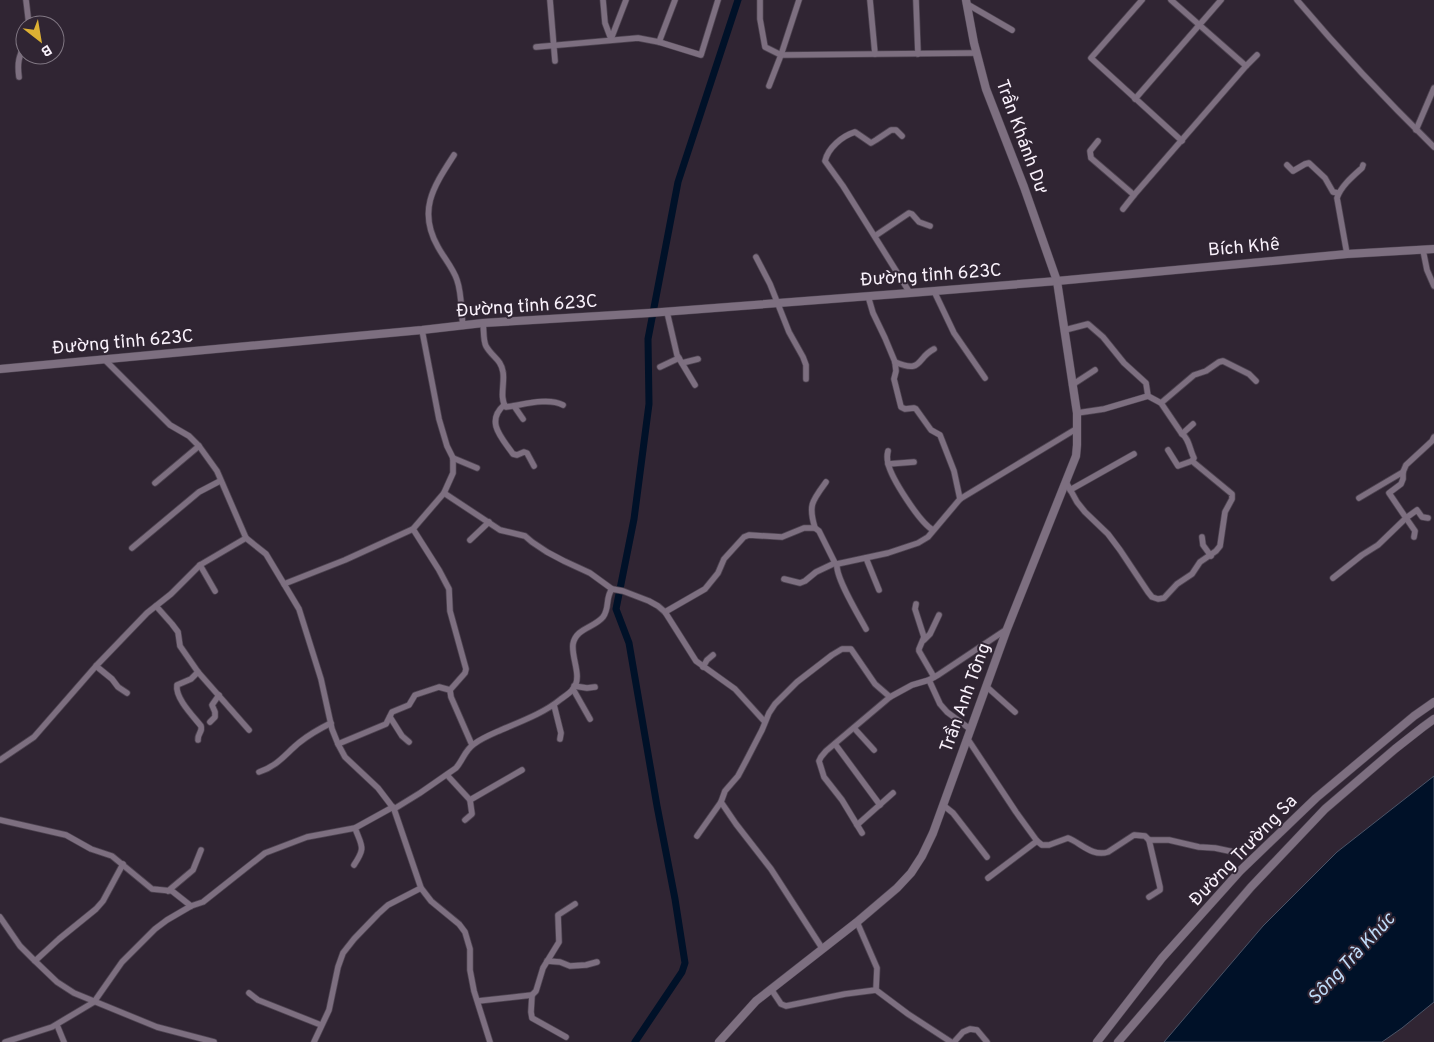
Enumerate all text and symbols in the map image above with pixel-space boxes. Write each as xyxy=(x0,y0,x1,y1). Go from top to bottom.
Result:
north arrow xyxy=(15,15,65,65)
text: B xyxy=(37,40,54,60)
street label: Trần Khánh Dư xyxy=(990,76,1053,198)
street label: Bích Khê xyxy=(1207,233,1281,263)
street label: Đường tỉnh 623C xyxy=(860,260,1002,292)
street label: Đường tỉnh 623C xyxy=(456,291,598,323)
street label: Đường tỉnh 623C xyxy=(51,325,195,361)
street label: Trần Anh Tông xyxy=(935,640,996,756)
street label: Đường Trường Sa xyxy=(1185,791,1303,911)
water label: Sông Trà Khúc xyxy=(1303,907,1401,1010)

